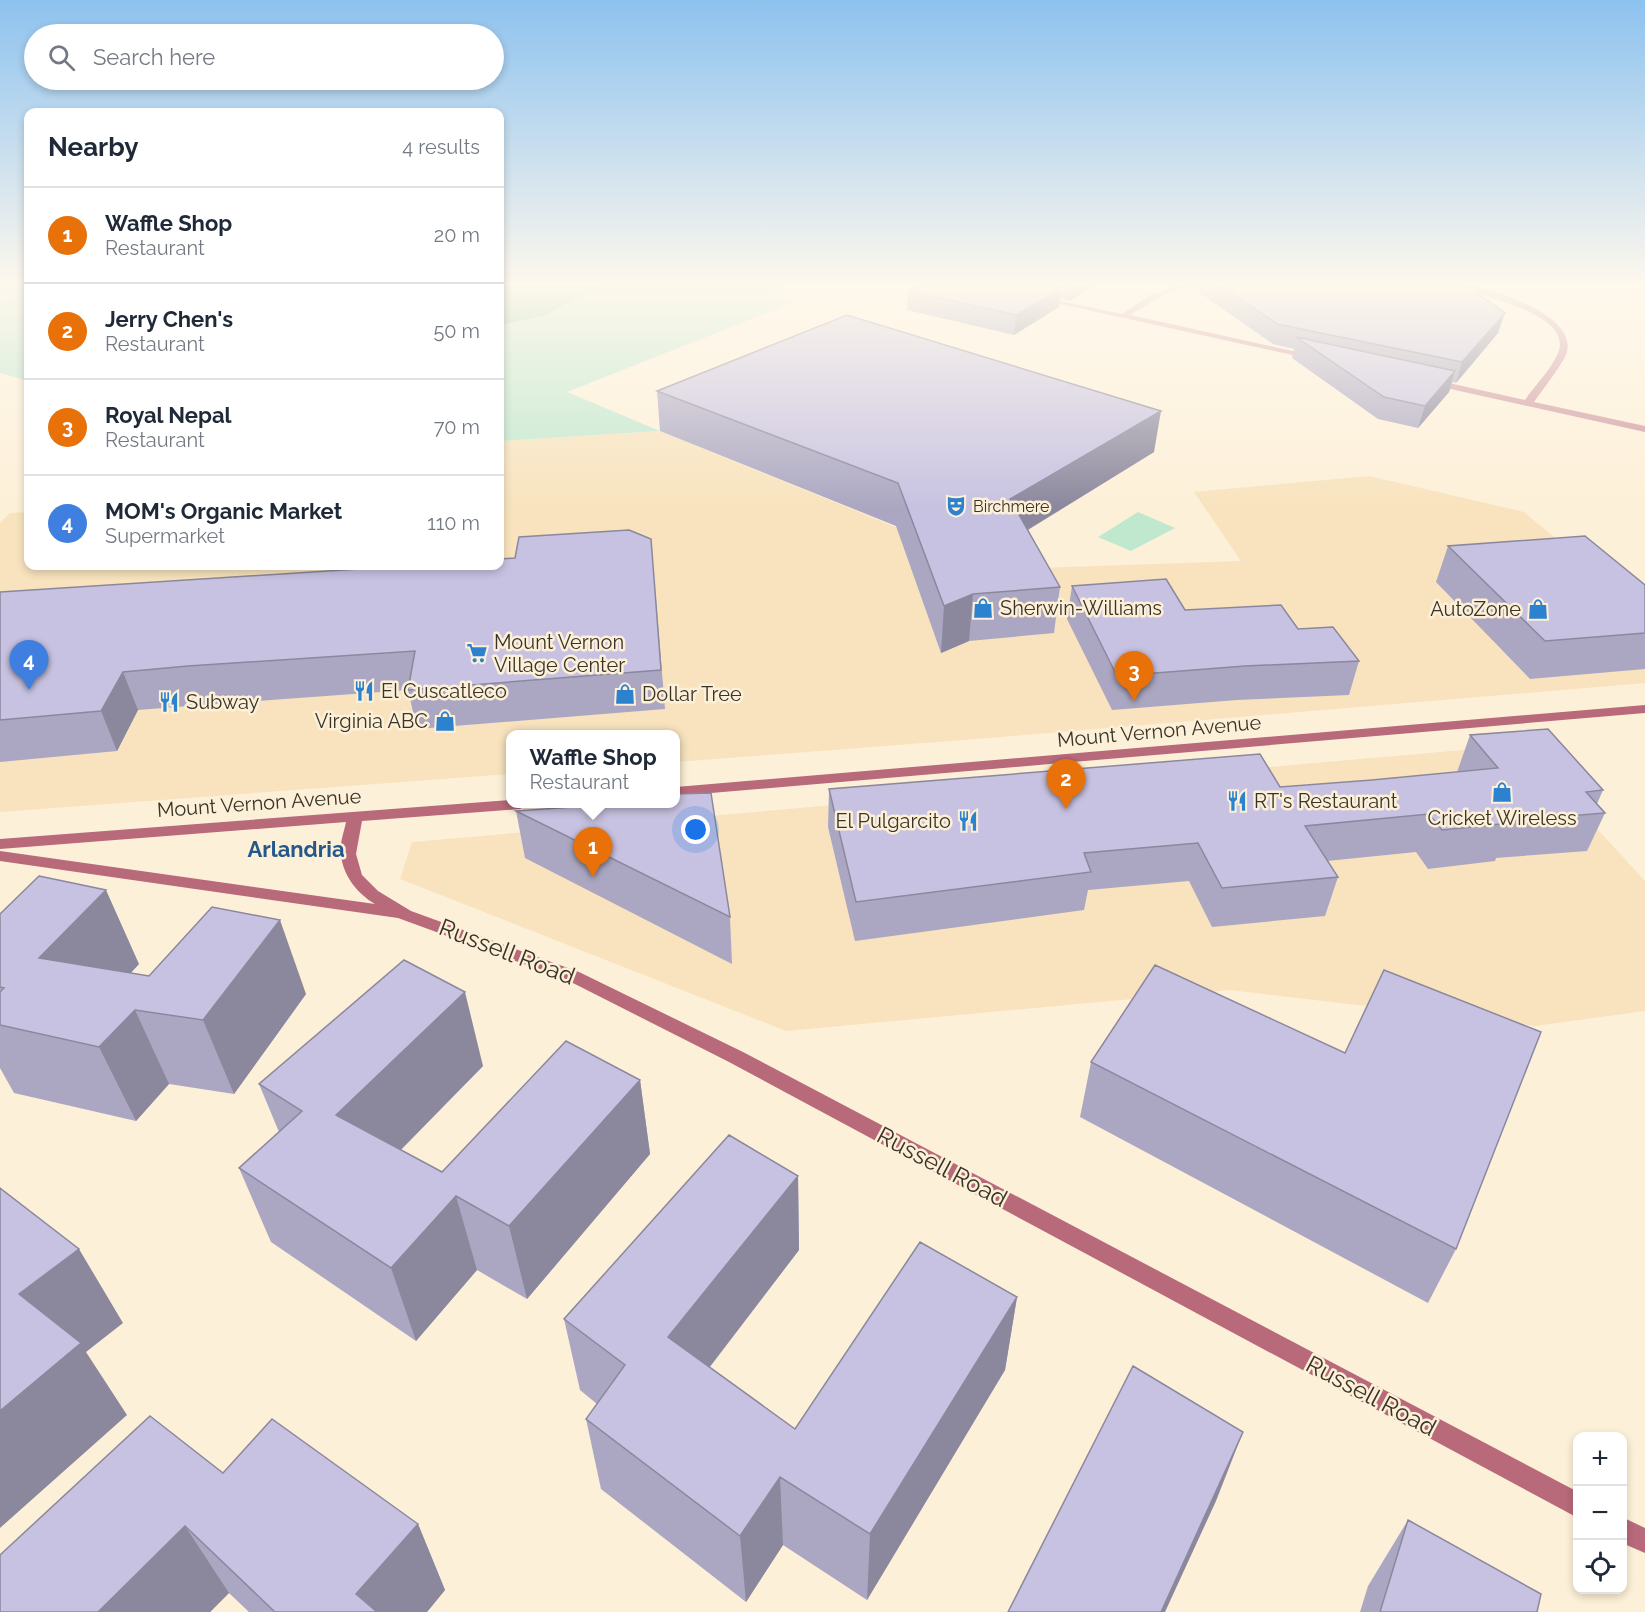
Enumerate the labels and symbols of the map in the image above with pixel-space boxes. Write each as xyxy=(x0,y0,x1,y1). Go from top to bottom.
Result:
theatre icon: Birchmere xyxy=(944,494,968,518)
place label: Birchmere xyxy=(973,497,1049,516)
shop icon: Sherwin-Williams xyxy=(971,596,995,620)
place label: Sherwin-Williams xyxy=(1000,596,1162,620)
place label: AutoZone xyxy=(1430,597,1521,621)
shop icon: AutoZone xyxy=(1526,597,1550,621)
place label: Mount Vernon Village Center xyxy=(494,630,625,677)
pin: 4 xyxy=(9,640,48,690)
supermarket icon: Mount Vernon Village Center xyxy=(465,641,489,665)
pin: 3 xyxy=(1114,652,1154,701)
restaurant icon: El Cuscatleco xyxy=(352,679,376,703)
place label: El Cuscatleco xyxy=(381,679,507,703)
shop icon: Dollar Tree xyxy=(613,682,637,706)
place label: Dollar Tree xyxy=(642,682,742,706)
restaurant icon: Subway xyxy=(157,690,181,714)
place label: Subway xyxy=(186,690,260,714)
place label: Virginia ABC xyxy=(315,709,428,733)
shop icon: Virginia ABC xyxy=(433,709,457,733)
street label: Mount Vernon Avenue xyxy=(1056,710,1262,752)
pin: 2 xyxy=(1046,760,1086,809)
shop icon: Cricket Wireless xyxy=(1490,780,1514,804)
street label: Mount Vernon Avenue xyxy=(156,784,362,822)
restaurant icon: RT's Restaurant xyxy=(1225,789,1249,813)
place label: RT's Restaurant xyxy=(1254,789,1398,813)
place label: Cricket Wireless xyxy=(1427,806,1577,830)
place label: El Pulgarcito xyxy=(835,809,951,833)
restaurant icon: El Pulgarcito xyxy=(956,809,980,833)
your location xyxy=(681,815,710,844)
pin: 1 xyxy=(574,828,612,877)
district label: Arlandria xyxy=(247,836,345,862)
street label: Russell Road xyxy=(435,912,579,991)
street label: Russell Road xyxy=(872,1120,1012,1213)
street label: Russell Road xyxy=(1301,1349,1441,1442)

